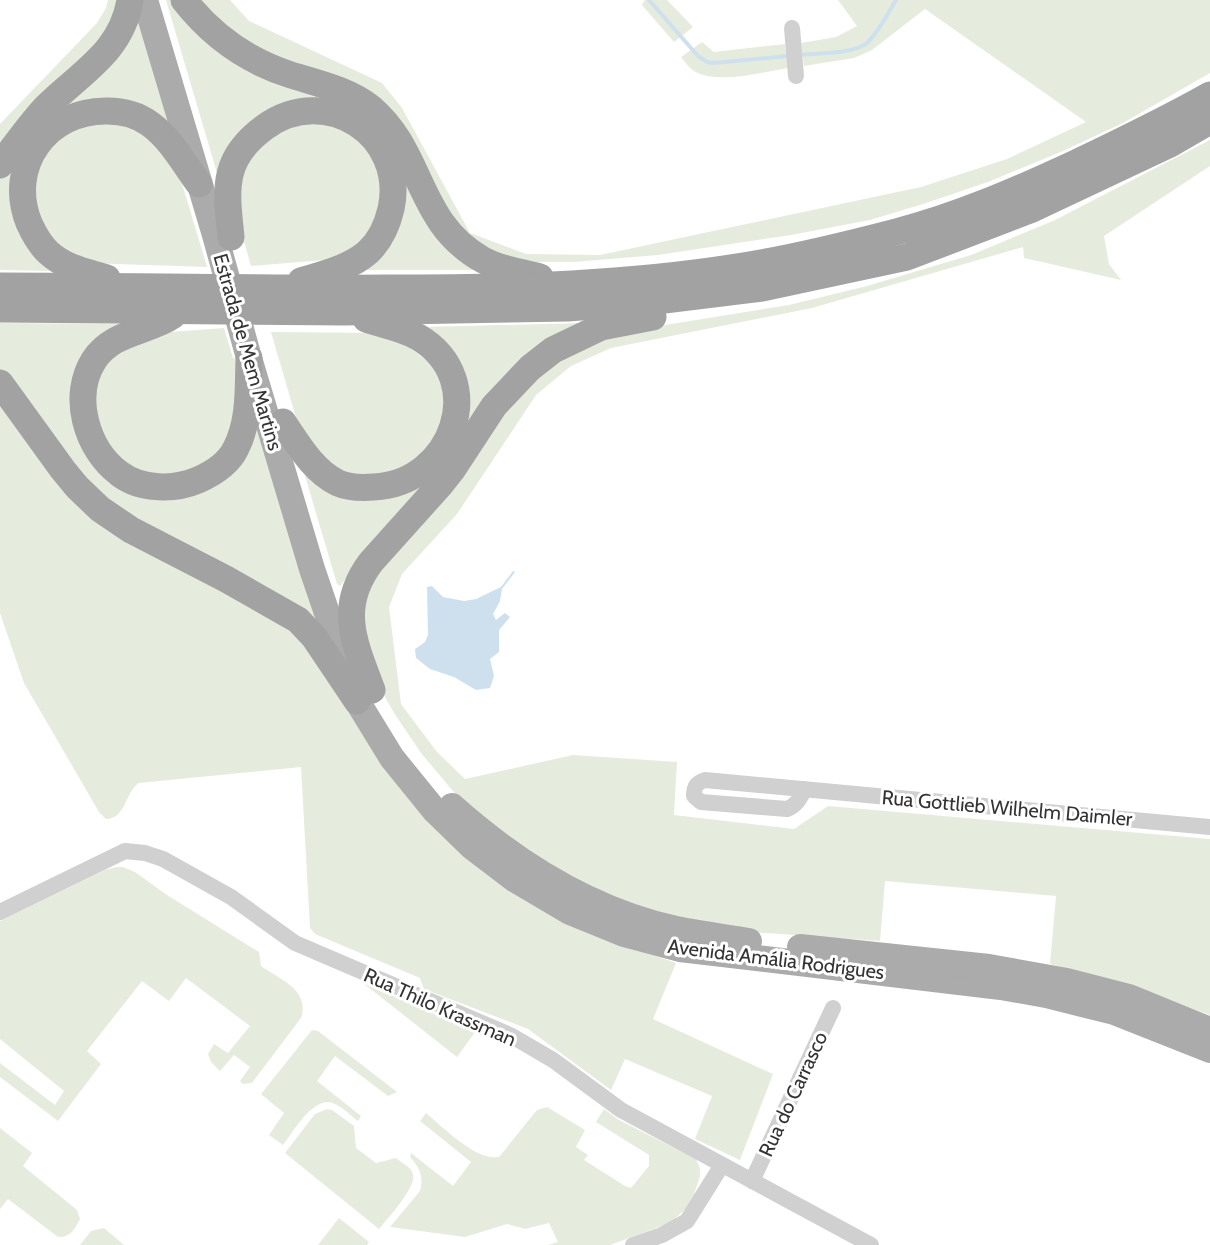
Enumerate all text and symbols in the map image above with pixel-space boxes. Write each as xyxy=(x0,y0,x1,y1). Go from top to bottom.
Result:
street label: Estrada de Mem Martins xyxy=(208,251,288,453)
street label: Rua Gottlieb Wilhelm Daimler xyxy=(881,785,1134,831)
street label: Avenida Amália Rodrigues xyxy=(666,934,886,984)
street label: Rua Thilo Krassman xyxy=(360,963,520,1051)
street label: Rua do Carrasco xyxy=(754,1028,832,1160)

